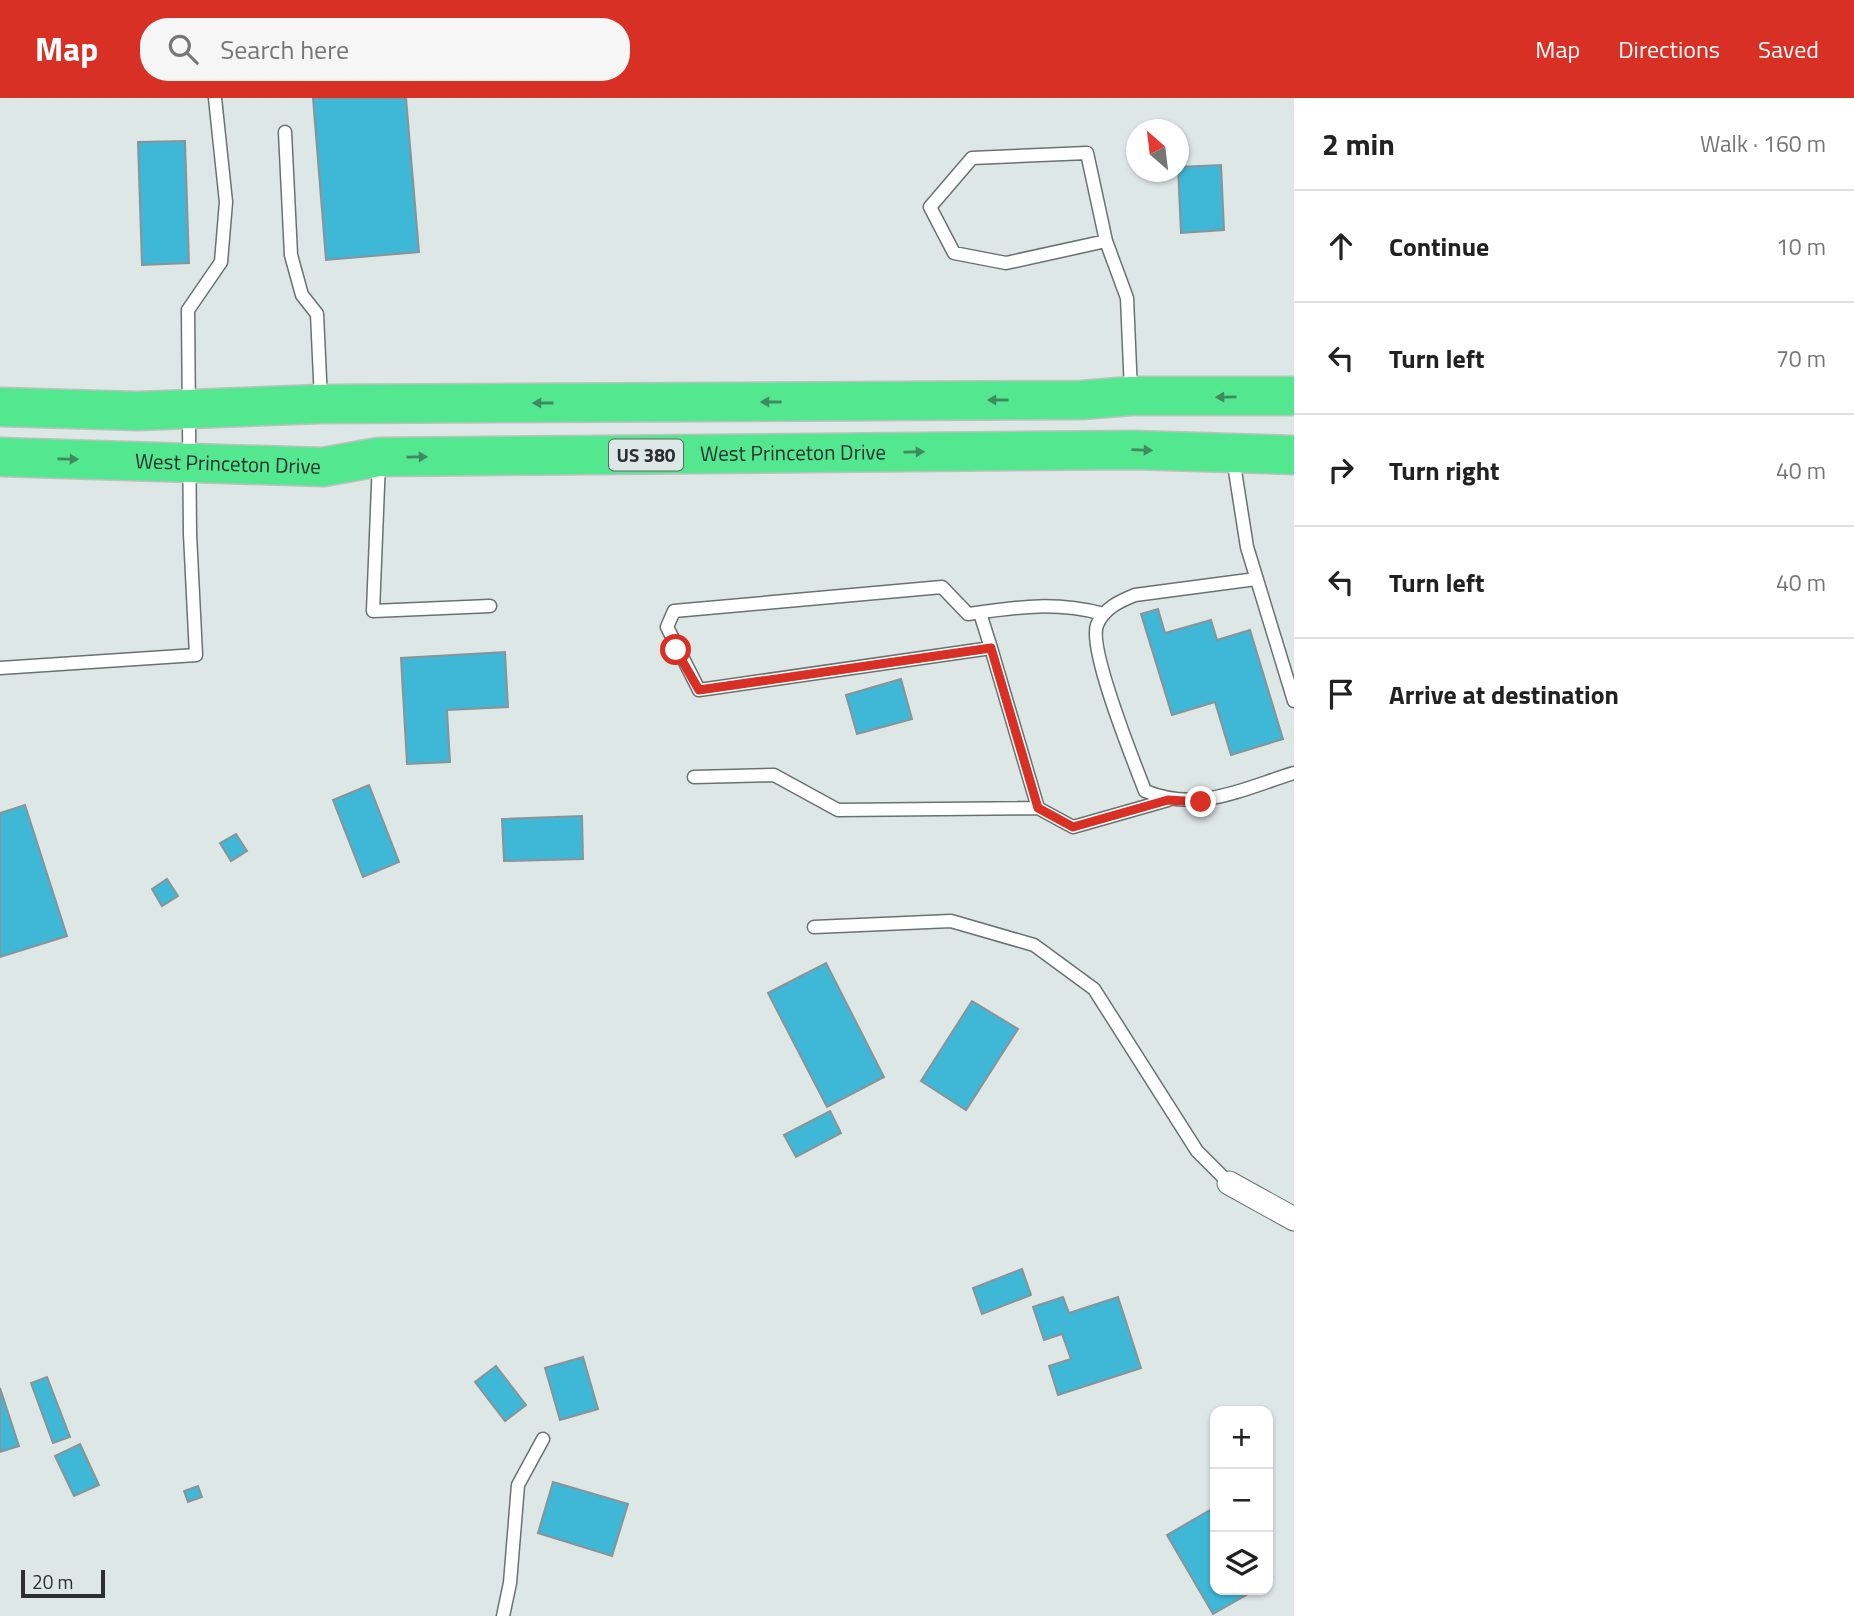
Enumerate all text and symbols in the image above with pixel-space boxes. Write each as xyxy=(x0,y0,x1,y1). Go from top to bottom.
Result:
search box xyxy=(140,18,630,81)
text: Map xyxy=(35,24,98,74)
icon: search xyxy=(164,30,202,68)
text: Search here xyxy=(220,30,349,69)
text: Map xyxy=(1535,31,1580,67)
text: Directions xyxy=(1618,31,1720,67)
text: Saved xyxy=(1758,31,1819,67)
north arrow xyxy=(1126,119,1189,182)
text: 2 min xyxy=(1322,121,1395,167)
text: Walk · 160 m xyxy=(1700,126,1826,161)
icon: ahead xyxy=(1322,227,1360,265)
text: Continue xyxy=(1389,227,1489,266)
text: 10 m xyxy=(1776,229,1826,264)
icon: left xyxy=(1322,339,1360,377)
text: Turn left xyxy=(1389,339,1484,378)
text: 70 m xyxy=(1776,341,1826,376)
one-way arrow xyxy=(1215,391,1237,402)
one-way arrow xyxy=(987,394,1009,406)
one-way arrow xyxy=(760,396,782,408)
one-way arrow xyxy=(532,397,554,409)
street label: West Princeton Drive xyxy=(700,435,886,469)
road number: US 380 xyxy=(609,440,683,470)
street label: West Princeton Drive xyxy=(134,444,321,482)
one-way arrow xyxy=(1131,445,1153,456)
one-way arrow xyxy=(903,446,925,458)
one-way arrow xyxy=(406,451,428,463)
icon: right xyxy=(1322,451,1360,489)
text: Turn right xyxy=(1389,451,1500,490)
text: 40 m xyxy=(1776,453,1826,488)
one-way arrow xyxy=(57,454,79,465)
icon: left xyxy=(1322,563,1360,601)
text: Turn left xyxy=(1389,563,1484,602)
text: 40 m xyxy=(1776,565,1826,600)
route start xyxy=(660,634,691,665)
icon: arrive xyxy=(1322,675,1360,713)
text: Arrive at destination xyxy=(1389,675,1619,714)
route end xyxy=(1185,786,1216,817)
map controls xyxy=(1210,1406,1273,1595)
button: + xyxy=(1210,1406,1273,1469)
button: − xyxy=(1210,1469,1273,1532)
button: layers xyxy=(1210,1532,1273,1595)
scale bar xyxy=(21,1567,105,1599)
text: 20 m xyxy=(32,1567,73,1596)

